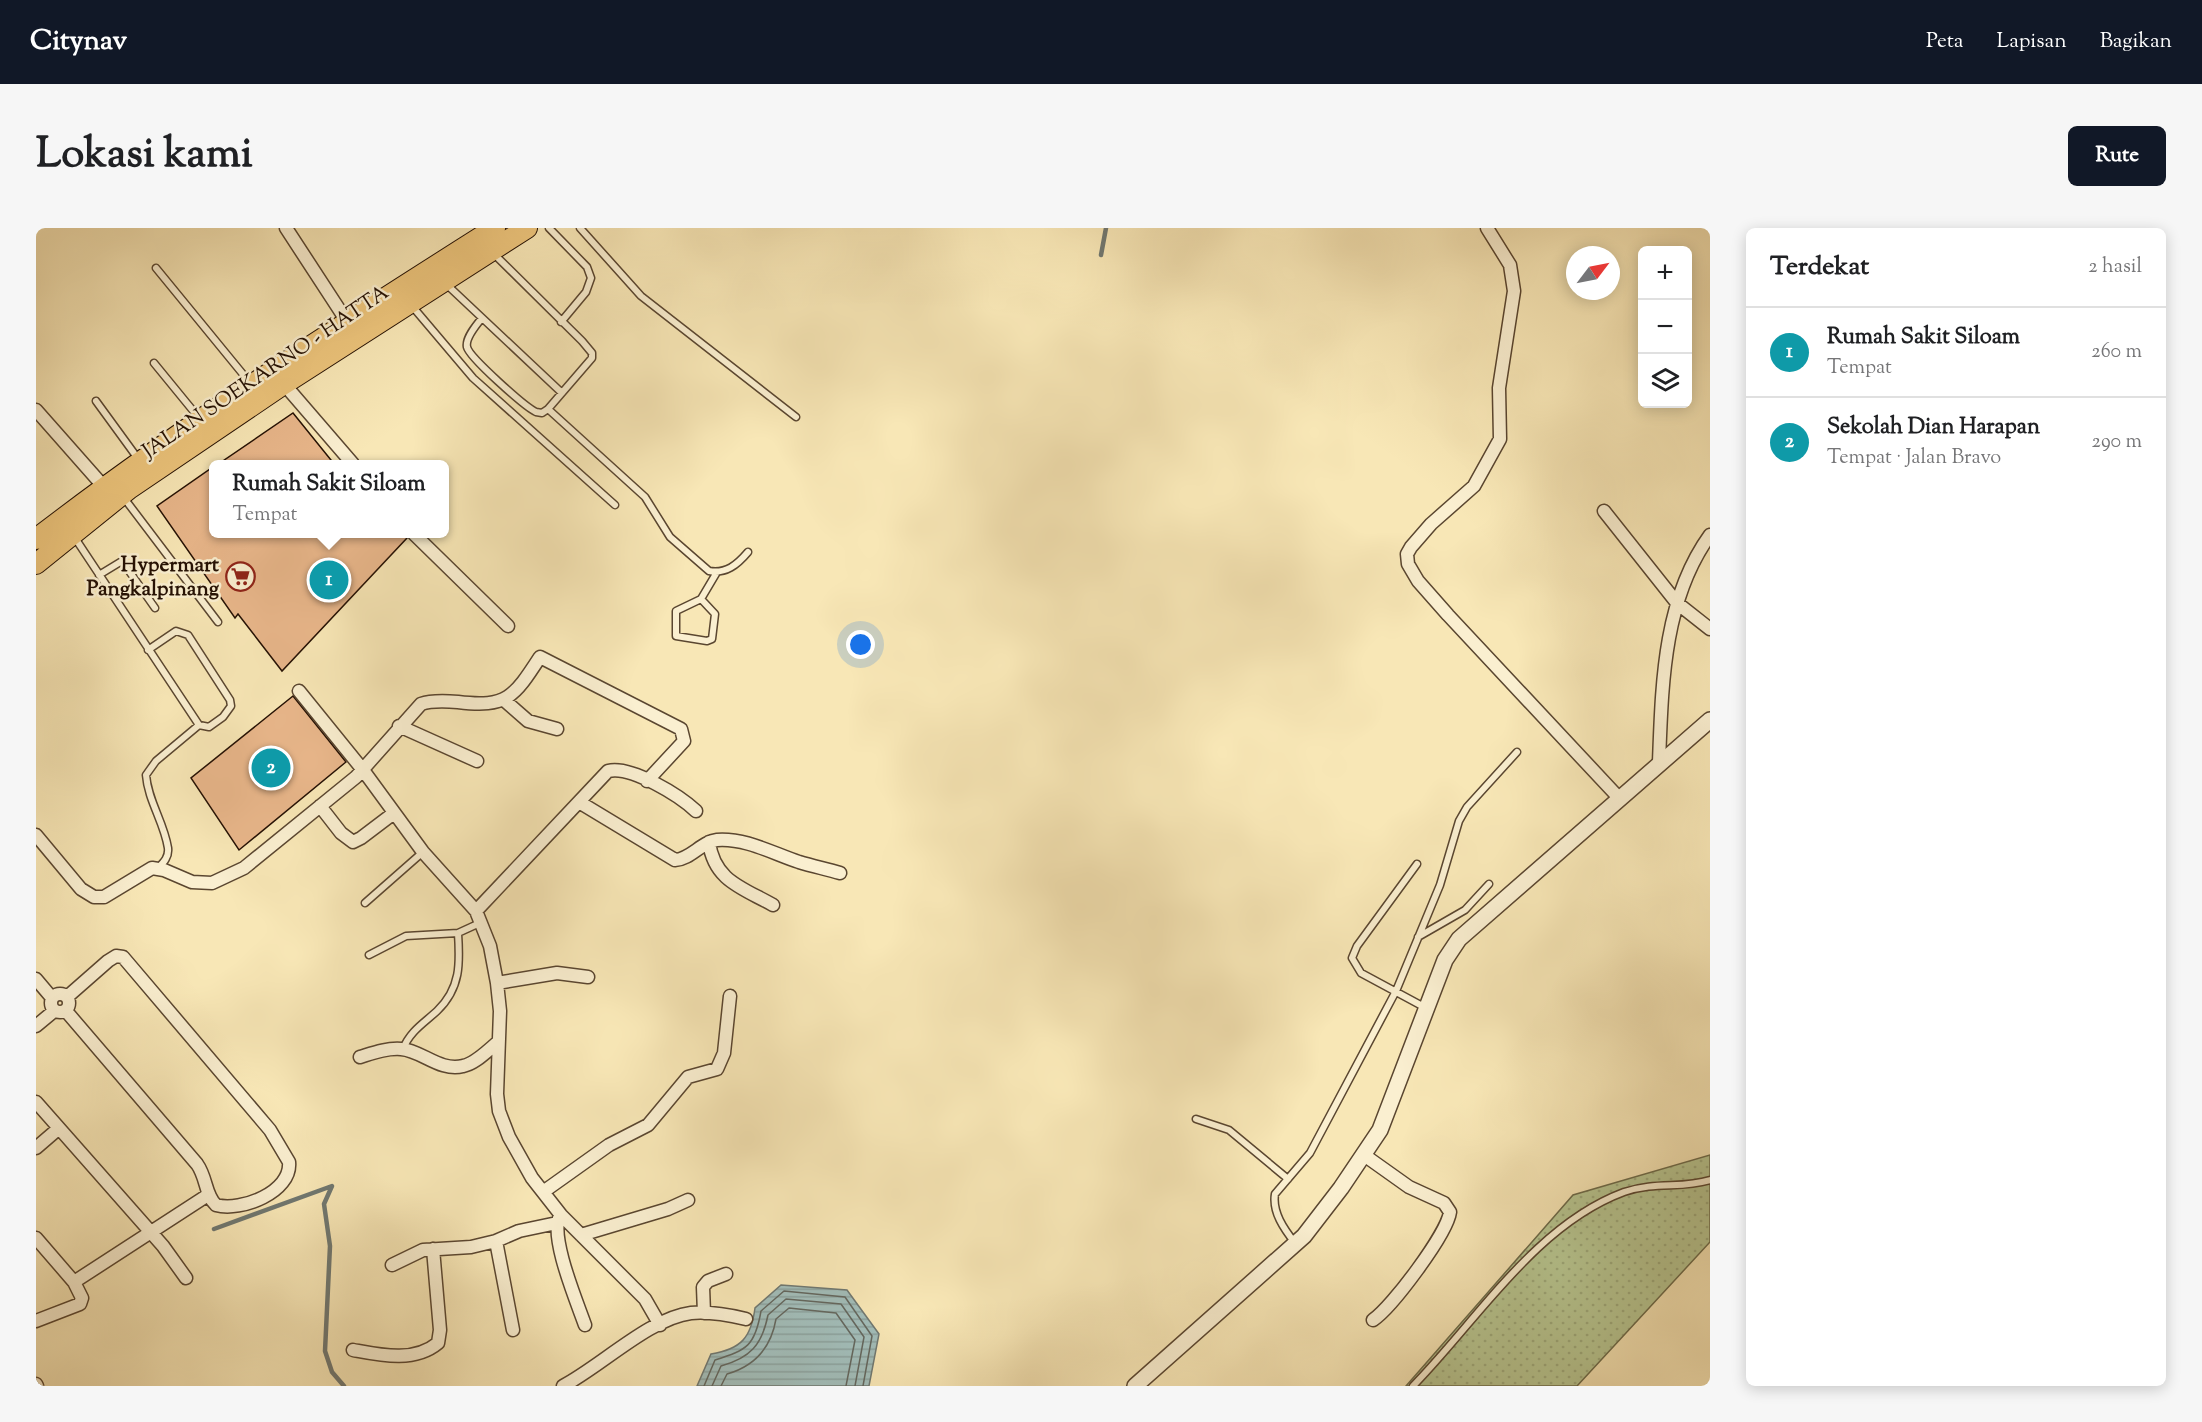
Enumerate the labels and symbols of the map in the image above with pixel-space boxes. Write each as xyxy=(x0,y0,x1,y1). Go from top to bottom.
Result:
north arrow xyxy=(1566,246,1620,300)
street label: JALAN SOEKARNO - HATTA xyxy=(136,279,395,467)
place label: Hypermart Pangkalpinang xyxy=(86,551,220,605)
pin: 1 xyxy=(310,558,348,602)
supermarket icon: Hypermart Pangkalpinang xyxy=(224,560,256,592)
your location xyxy=(846,630,875,659)
pin: 2 xyxy=(252,746,290,790)

